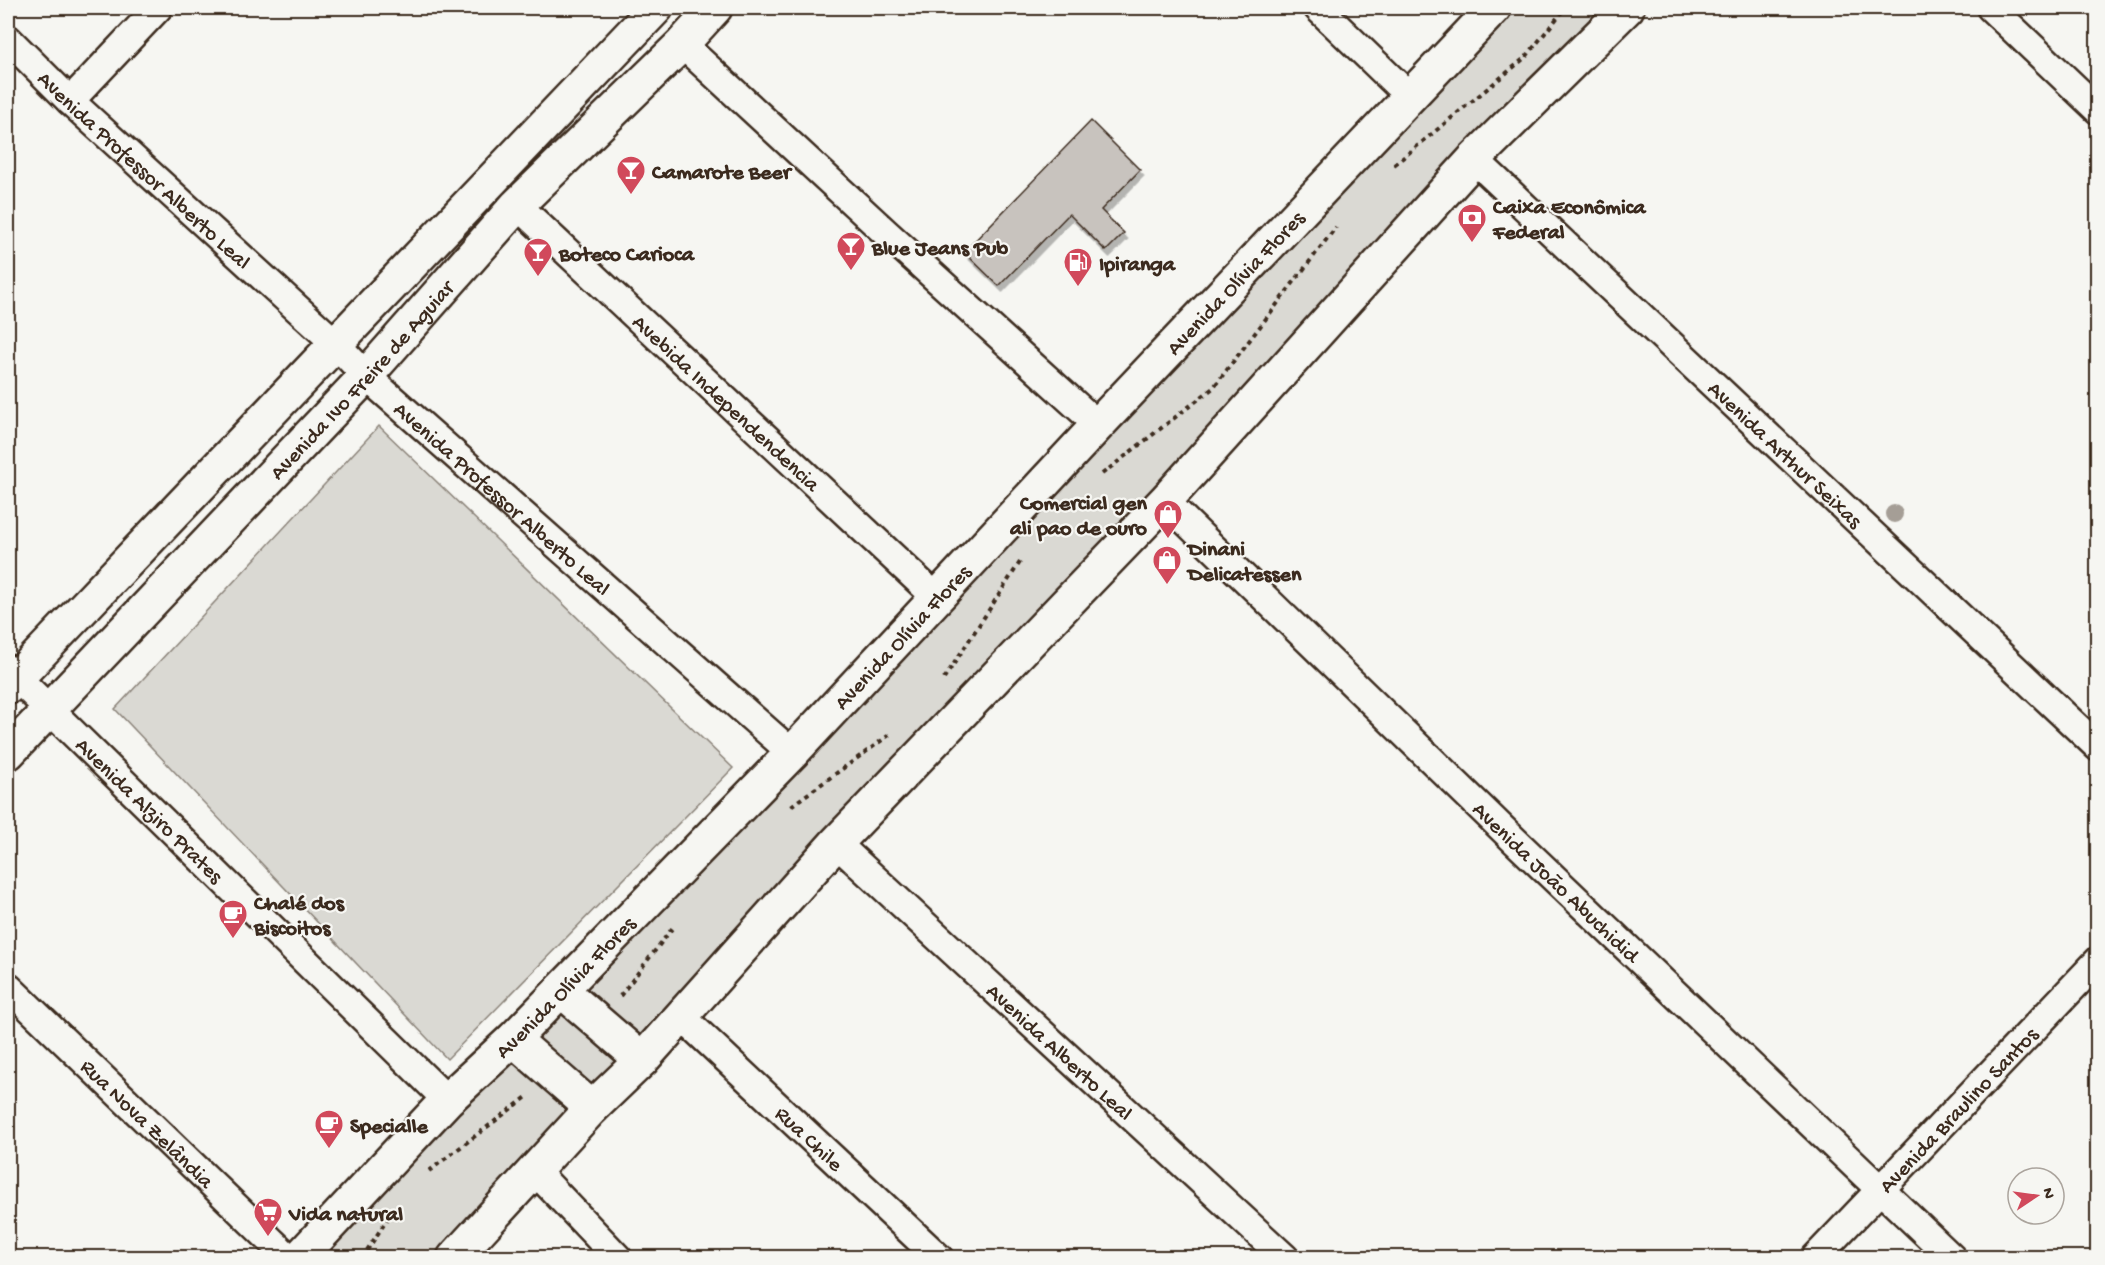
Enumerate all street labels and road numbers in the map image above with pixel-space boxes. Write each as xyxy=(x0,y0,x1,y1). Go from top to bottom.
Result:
street label: Avenida Professor Alberto Leal xyxy=(30,67,255,277)
street label: Avenida Olívia Flores xyxy=(1162,206,1312,362)
street label: Avenida Ivo Freire de Aguiar xyxy=(266,275,463,487)
street label: Avebida Independendencia xyxy=(625,311,824,499)
street label: Avenida Arthur Seixas xyxy=(1701,377,1867,536)
street label: Avenida Professor Alberto Leal xyxy=(387,398,614,603)
street label: Avenida Olívia Flores xyxy=(830,560,979,717)
street label: Avenida Alziro Prates xyxy=(69,734,228,891)
street label: Avenida João Abuchidid xyxy=(1465,798,1645,971)
street label: Avenida Olívia Flores xyxy=(491,912,643,1066)
street label: Avenida Alberto Leal xyxy=(979,979,1137,1128)
street label: Avenida Braulino Santos xyxy=(1875,1023,2046,1200)
street label: Rua Nova Zelândia xyxy=(73,1055,218,1196)
street label: Rua Chile xyxy=(768,1102,848,1179)

